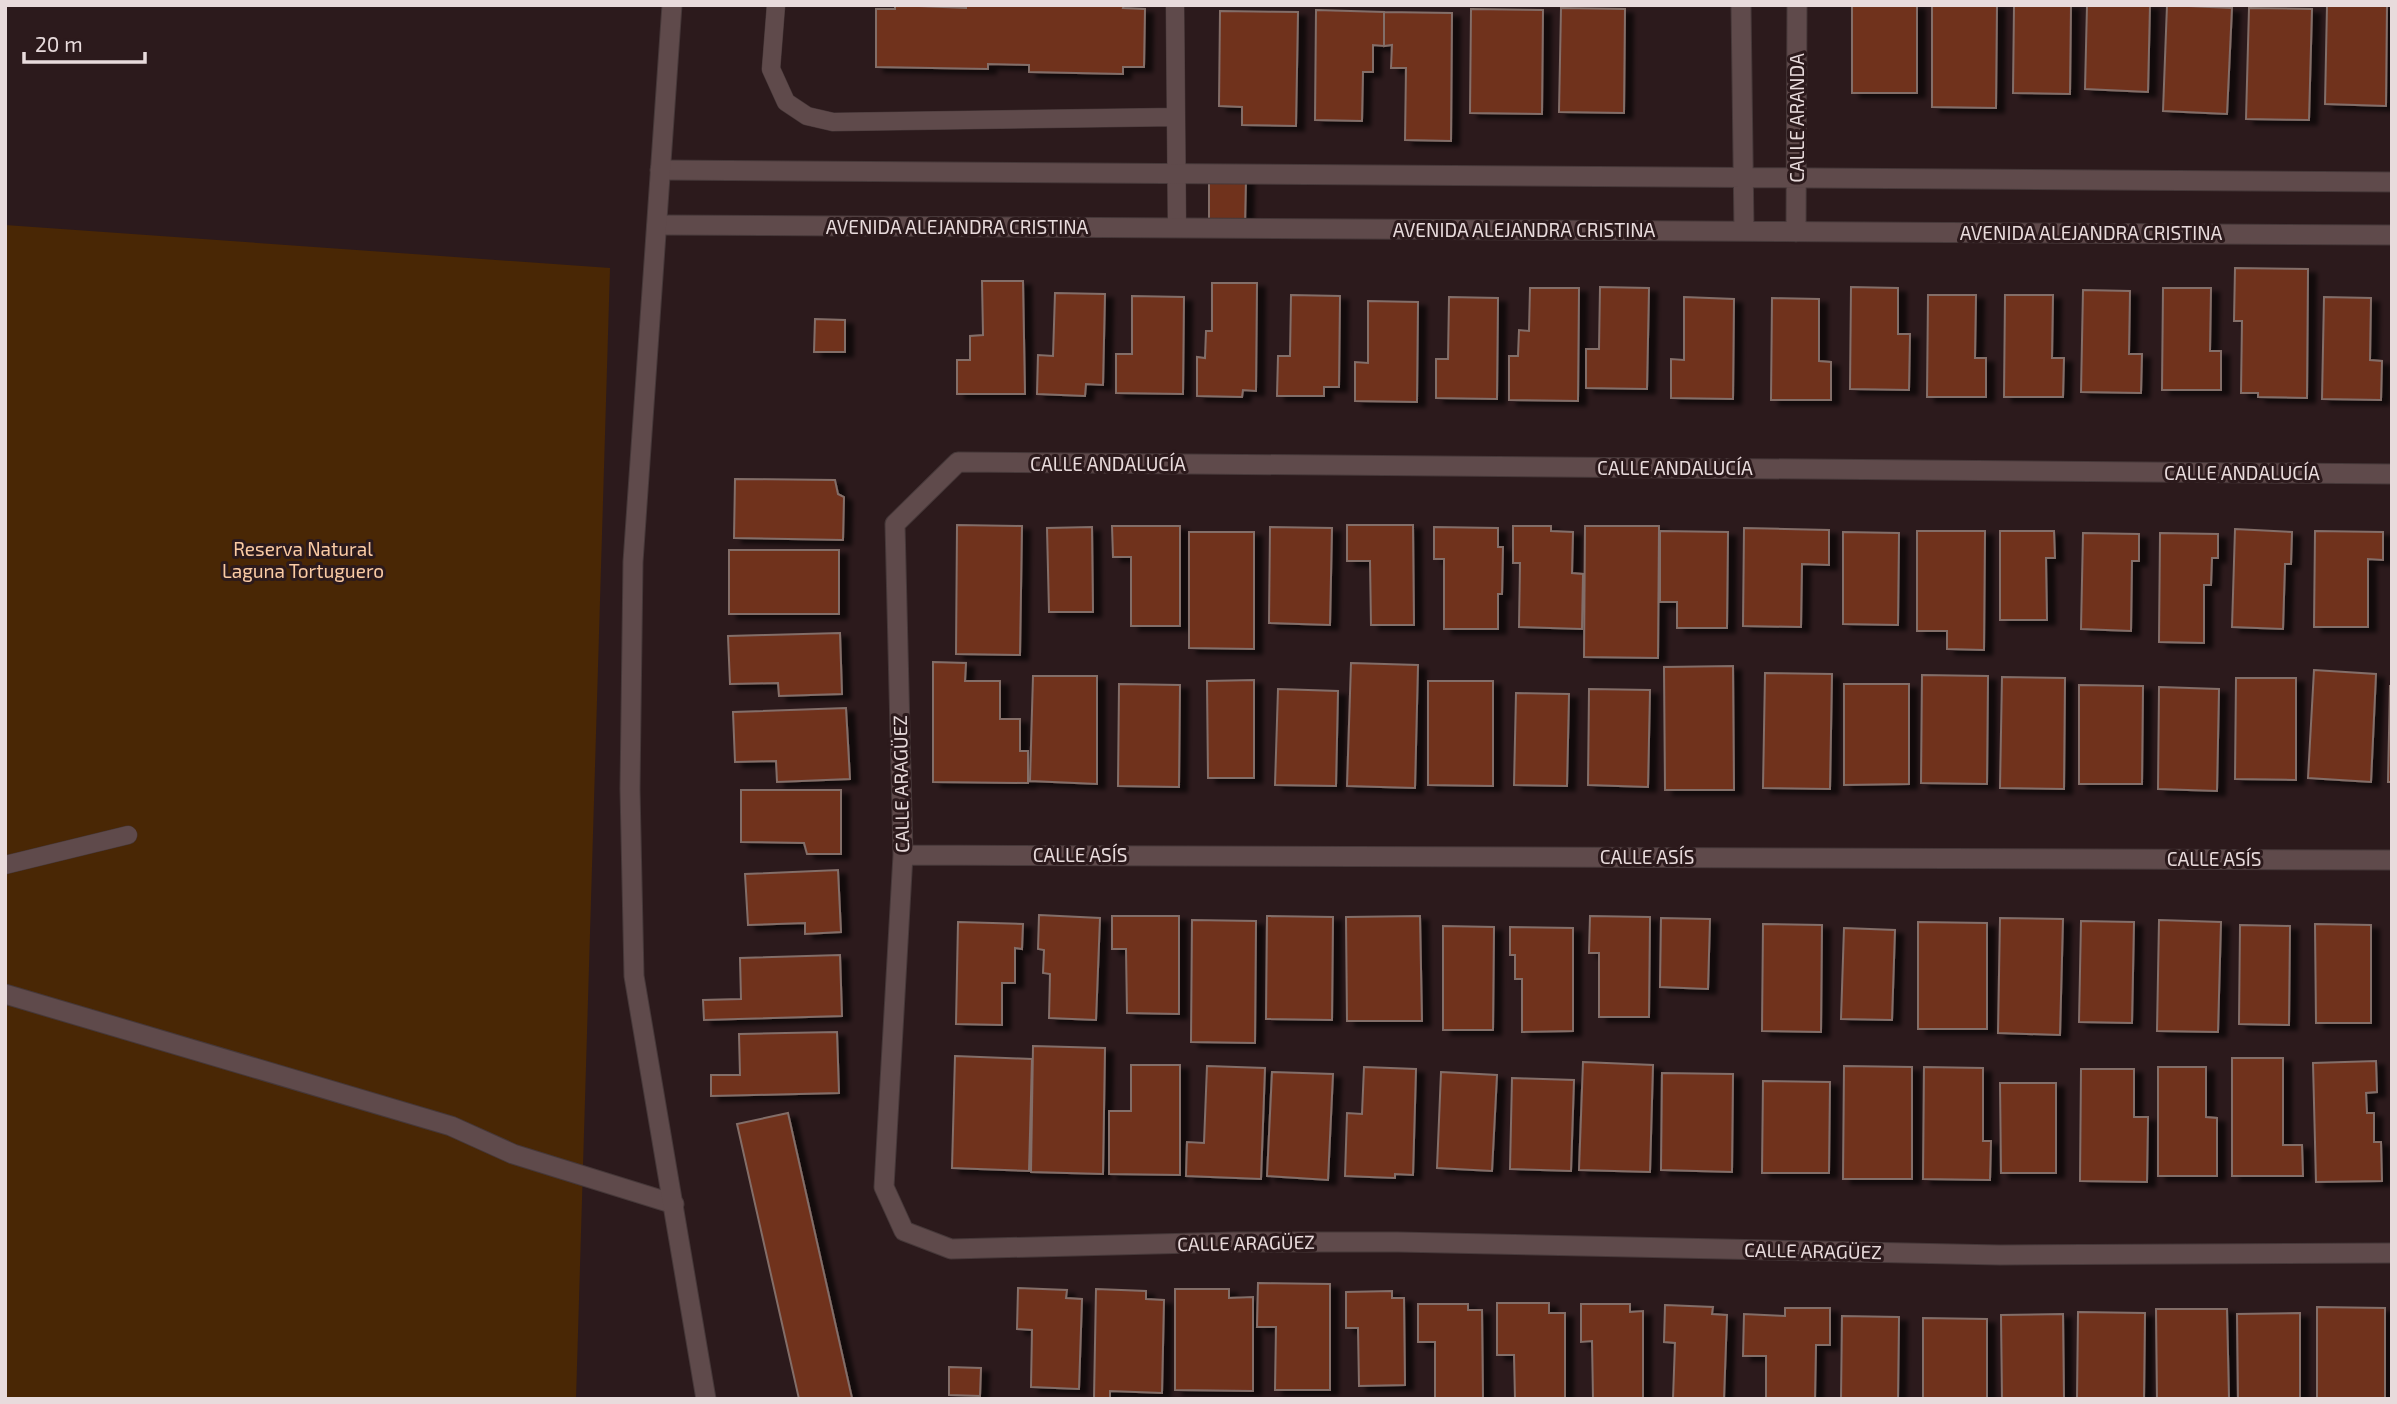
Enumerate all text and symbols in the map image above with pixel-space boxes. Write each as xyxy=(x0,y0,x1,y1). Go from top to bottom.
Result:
scale bar xyxy=(24,21,145,65)
text: 20 m xyxy=(35,31,83,56)
street label: CALLE ARANDA xyxy=(1785,53,1808,183)
street label: AVENIDA ALEJANDRA CRISTINA xyxy=(826,215,1089,238)
street label: AVENIDA ALEJANDRA CRISTINA xyxy=(1393,218,1656,241)
street label: AVENIDA ALEJANDRA CRISTINA xyxy=(1960,221,2223,244)
street label: CALLE ANDALUCÍA xyxy=(1030,452,1186,475)
street label: CALLE ANDALUCÍA xyxy=(1597,456,1753,479)
street label: CALLE ANDALUCÍA xyxy=(2164,461,2320,484)
park label: Reserva Natural Laguna Tortuguero xyxy=(222,537,384,582)
street label: CALLE ARAGÜEZ xyxy=(888,715,913,853)
street label: CALLE ASÍS xyxy=(1033,843,1127,866)
street label: CALLE ASÍS xyxy=(1600,845,1694,868)
street label: CALLE ASÍS xyxy=(2167,847,2261,870)
street label: CALLE ARAGÜEZ xyxy=(1177,1230,1315,1255)
street label: CALLE ARAGÜEZ xyxy=(1744,1238,1882,1263)

